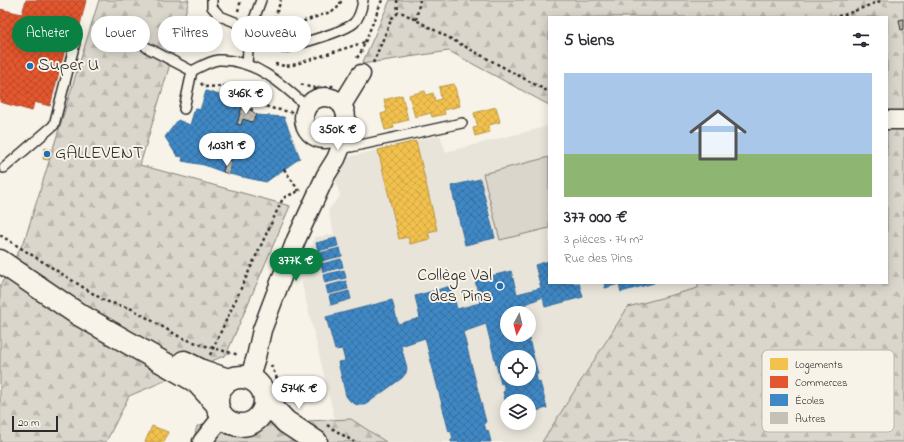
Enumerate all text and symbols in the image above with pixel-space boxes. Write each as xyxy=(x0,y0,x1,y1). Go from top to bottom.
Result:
chip: Acheter xyxy=(12,16,83,52)
chip: Louer xyxy=(91,16,150,52)
chip: Filtres xyxy=(158,16,223,52)
chip: Nouveau xyxy=(231,16,311,52)
text: 5 biens xyxy=(564,28,615,53)
icon: filters xyxy=(850,29,872,51)
place label: Super U xyxy=(38,53,99,79)
marker: Super U xyxy=(25,61,35,71)
pin: 346K € xyxy=(213,81,279,115)
text: 346K € xyxy=(228,84,264,103)
icon: home xyxy=(682,99,754,171)
pin: 350K € xyxy=(305,117,371,151)
text: 350K € xyxy=(319,120,357,139)
pin: 1.03M € xyxy=(190,133,264,167)
text: 1.03M € xyxy=(208,136,246,155)
place label: GALLEVENT xyxy=(55,141,143,167)
marker: GALLEVENT xyxy=(42,149,52,159)
text: 377 000 € xyxy=(564,205,627,230)
text: 3 pièces · 74 m² xyxy=(564,230,643,249)
pin: 377K € xyxy=(263,248,329,282)
text: Rue des Pins xyxy=(564,249,633,268)
text: 377K € xyxy=(279,251,313,270)
place label: Collège Val des Pins xyxy=(417,263,492,310)
marker: Collège Val des Pins xyxy=(495,281,505,291)
north arrow xyxy=(500,306,536,342)
map controls xyxy=(500,306,536,430)
button: locate xyxy=(500,350,536,386)
legend xyxy=(762,350,894,432)
text: Logements xyxy=(795,357,843,374)
text: Commerces xyxy=(795,375,848,391)
pin: 574K € xyxy=(266,376,332,410)
text: 574K € xyxy=(281,379,317,398)
text: Écoles xyxy=(795,393,825,409)
button: layers xyxy=(500,394,536,430)
text: Autres xyxy=(795,411,826,427)
scale bar xyxy=(12,414,58,433)
text: 20 m xyxy=(18,415,40,431)

